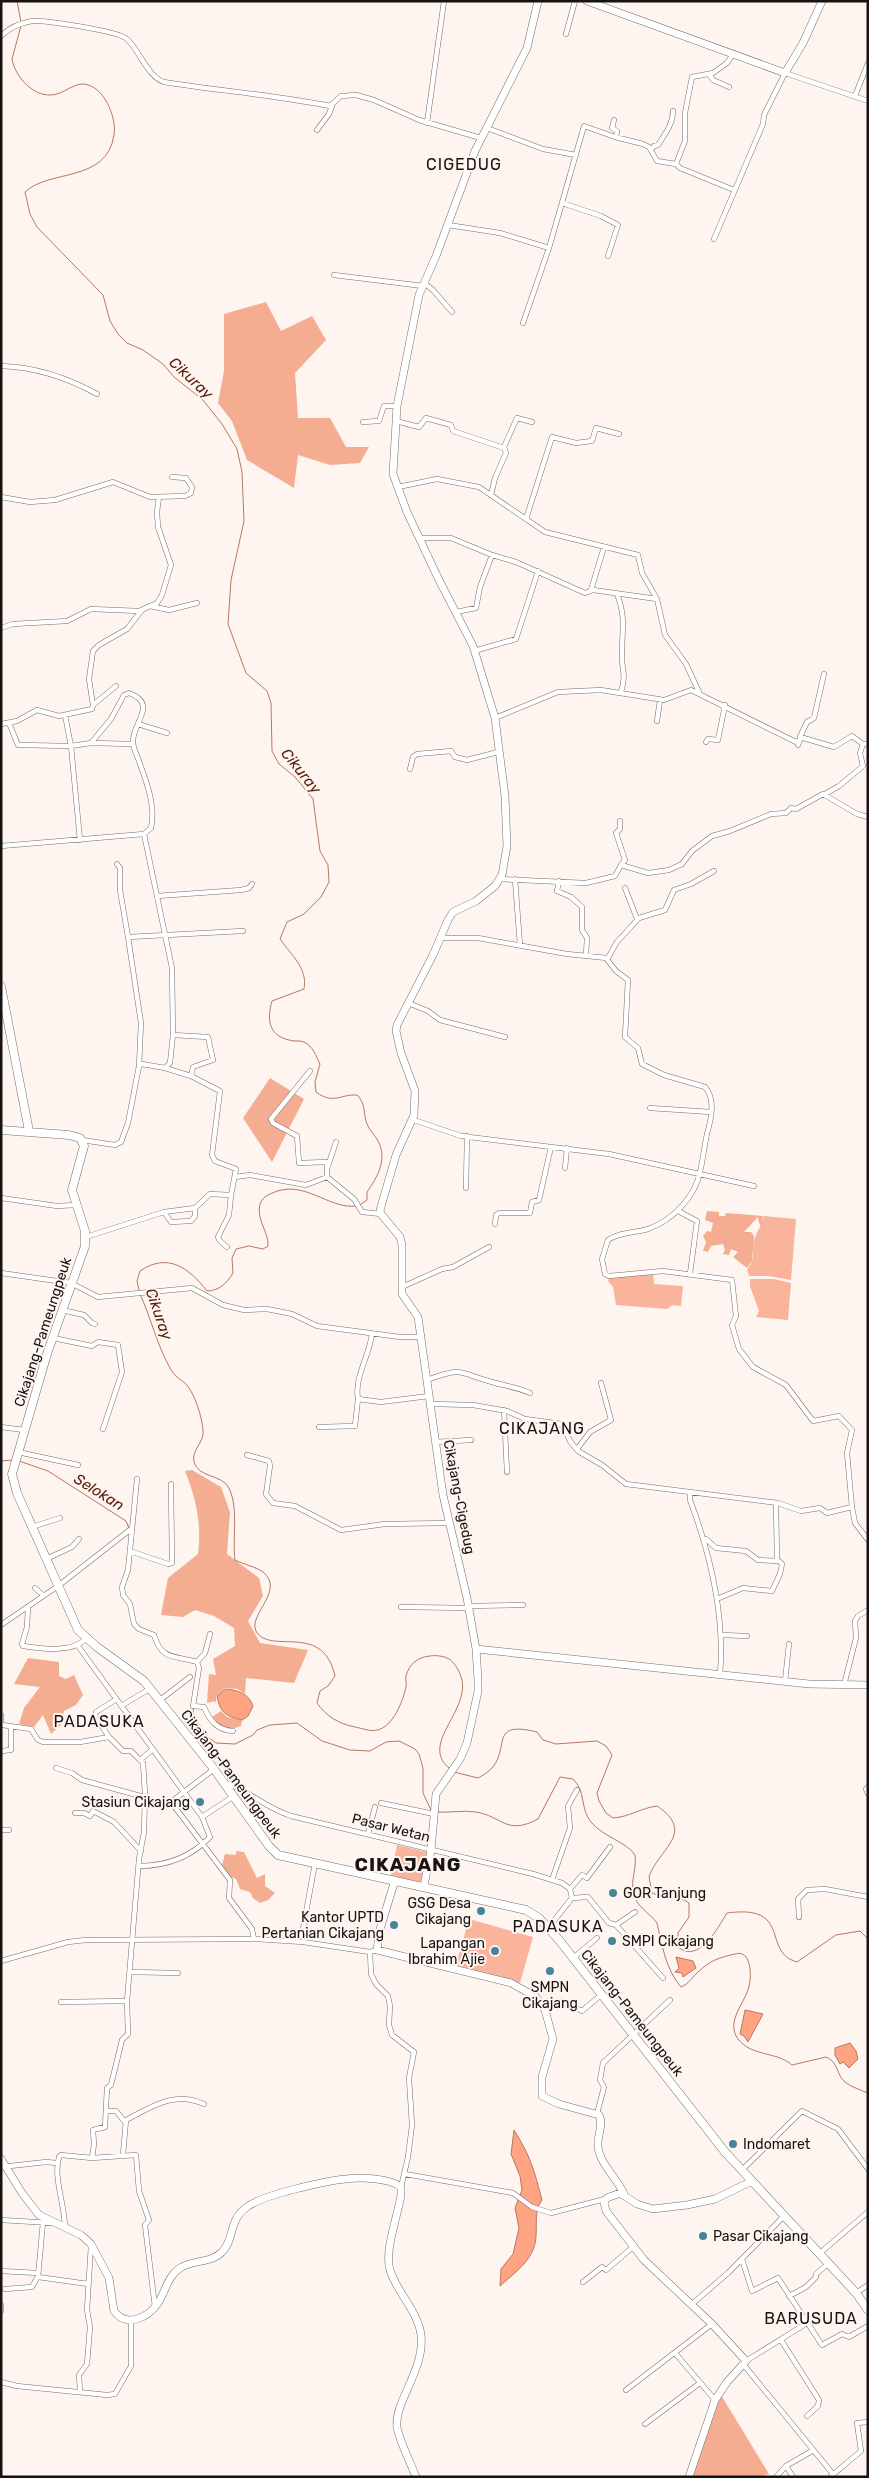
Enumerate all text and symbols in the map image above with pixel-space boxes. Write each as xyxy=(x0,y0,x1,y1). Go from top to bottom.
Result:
district label: CIGEDUG xyxy=(426,155,502,174)
water label: Cikuray xyxy=(165,353,217,403)
water label: Cikuray xyxy=(277,745,325,798)
street label: Cikajang-Pameungpeuk xyxy=(11,1254,75,1409)
water label: Cikuray xyxy=(142,1286,176,1343)
district label: CIKAJANG xyxy=(499,1419,585,1438)
street label: Cikajang-Cigedug xyxy=(440,1438,478,1556)
water label: Selokan xyxy=(71,1470,127,1514)
street label: Cikajang-Pameungpeuk xyxy=(177,1706,285,1842)
district label: PADASUKA xyxy=(53,1712,145,1731)
place label: Stasiun Cikajang xyxy=(81,1794,190,1811)
marker: Stasiun Cikajang xyxy=(194,1796,206,1808)
street label: Pasar Wetan xyxy=(350,1810,432,1846)
district label: CIKAJANG xyxy=(355,1853,461,1876)
place label: GOR Tanjung xyxy=(623,1885,706,1902)
marker: GOR Tanjung xyxy=(607,1887,619,1899)
place label: GSG Desa Cikajang xyxy=(407,1895,471,1928)
marker: GSG Desa Cikajang xyxy=(475,1905,487,1917)
place label: Kantor UPTD Pertanian Cikajang xyxy=(261,1909,384,1942)
district label: PADASUKA xyxy=(512,1917,604,1936)
marker: Kantor UPTD Pertanian Cikajang xyxy=(388,1919,400,1931)
place label: SMPI Cikajang xyxy=(622,1933,714,1950)
place label: Lapangan Ibrahim Ajie xyxy=(408,1935,485,1968)
marker: SMPI Cikajang xyxy=(606,1935,618,1947)
marker: Lapangan Ibrahim Ajie xyxy=(489,1945,501,1957)
street label: Cikajang-Pameungpeuk xyxy=(577,1946,687,2080)
marker: SMPN Cikajang xyxy=(544,1965,556,1977)
place label: SMPN Cikajang xyxy=(522,1979,578,2012)
place label: Indomaret xyxy=(743,2136,811,2153)
marker: Indomaret xyxy=(727,2138,739,2150)
place label: Pasar Cikajang xyxy=(713,2228,809,2245)
marker: Pasar Cikajang xyxy=(697,2230,709,2242)
district label: BARUSUDA xyxy=(764,2309,858,2328)

